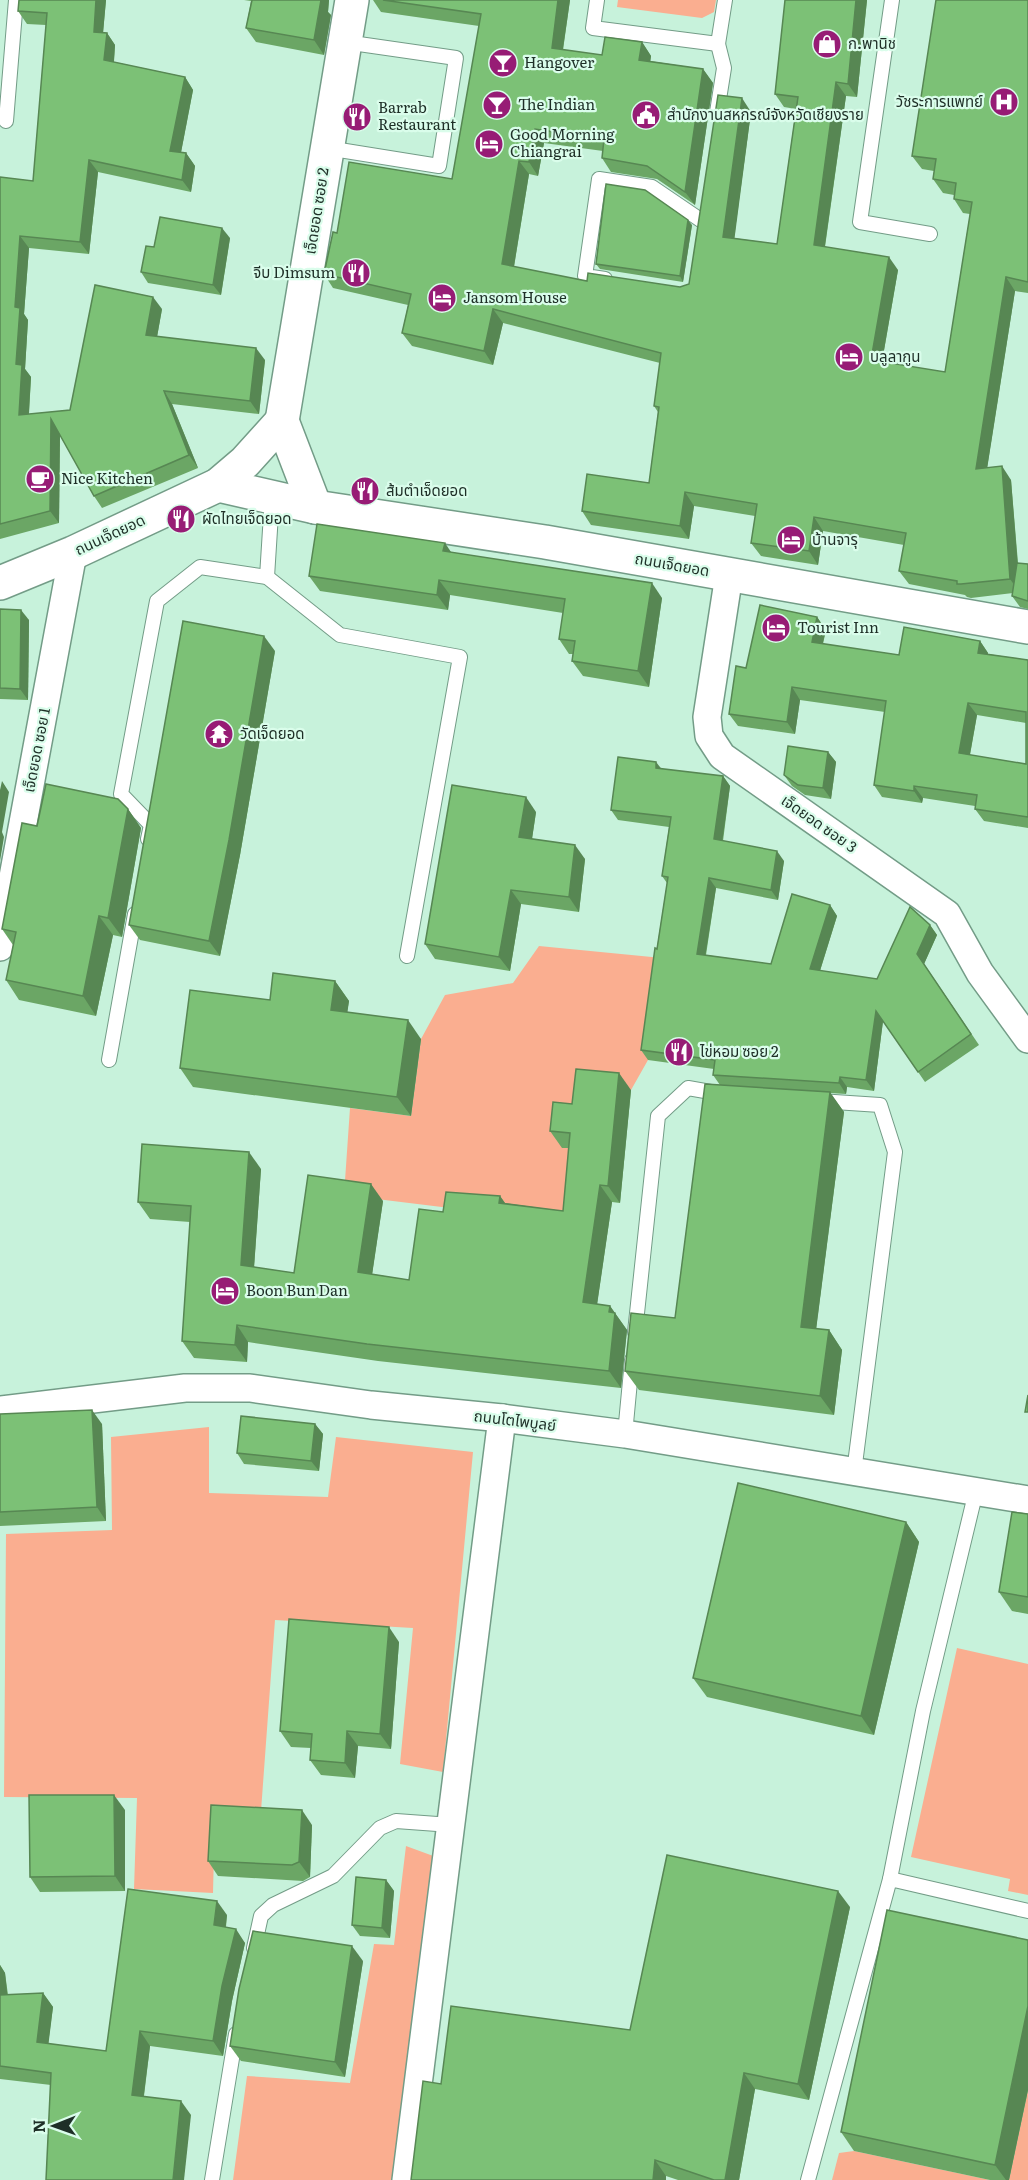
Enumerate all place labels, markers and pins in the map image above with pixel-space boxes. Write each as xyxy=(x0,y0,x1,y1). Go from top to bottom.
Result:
shop icon: ก.พานิช xyxy=(811,28,843,60)
place label: ก.พานิช xyxy=(848,31,896,54)
bar icon: Hangover xyxy=(487,47,519,79)
place label: Hangover xyxy=(524,50,594,73)
hospital icon: วัชระการแพทย์ xyxy=(988,86,1020,118)
bar icon: The Indian xyxy=(481,89,513,121)
place label: วัชระการแพทย์ xyxy=(896,89,983,112)
place label: The Indian xyxy=(518,92,595,115)
place label: Barrab Restaurant xyxy=(378,95,456,135)
public building icon: สำนักงานสหกรณ์จังหวัดเชียงราย xyxy=(630,99,662,131)
restaurant icon: Barrab Restaurant xyxy=(341,101,373,133)
place label: สำนักงานสหกรณ์จังหวัดเชียงราย xyxy=(667,102,864,125)
place label: Good Morning Chiangrai xyxy=(510,122,615,162)
hotel icon: Good Morning Chiangrai xyxy=(473,128,505,160)
restaurant icon: จีบ Dimsum xyxy=(340,257,372,289)
place label: จีบ Dimsum xyxy=(253,260,335,283)
hotel icon: Jansom House xyxy=(426,282,458,314)
place label: Jansom House xyxy=(463,285,567,308)
hotel icon: บลูลากูน xyxy=(833,341,865,373)
place label: บลูลากูน xyxy=(870,344,920,367)
cafe icon: Nice Kitchen xyxy=(24,463,56,495)
place label: Nice Kitchen xyxy=(61,466,153,489)
restaurant icon: ส้มตำเจ็ดยอด xyxy=(349,475,381,507)
place label: ส้มตำเจ็ดยอด xyxy=(386,478,467,501)
restaurant icon: ผัดไทยเจ็ดยอด xyxy=(165,503,197,535)
place label: ผัดไทยเจ็ดยอด xyxy=(202,506,292,529)
hotel icon: บ้านจารุ xyxy=(775,524,807,556)
place label: บ้านจารุ xyxy=(812,527,858,550)
hotel icon: Tourist Inn xyxy=(760,612,792,644)
place label: Tourist Inn xyxy=(797,615,879,638)
temple icon: วัดเจ็ดยอด xyxy=(203,718,235,750)
place label: วัดเจ็ดยอด xyxy=(240,721,305,744)
restaurant icon: ไข่หอม ซอย 2 xyxy=(663,1036,695,1068)
place label: ไข่หอม ซอย 2 xyxy=(699,1039,779,1062)
hotel icon: Boon Bun Dan xyxy=(209,1275,241,1307)
place label: Boon Bun Dan xyxy=(246,1278,348,1301)

